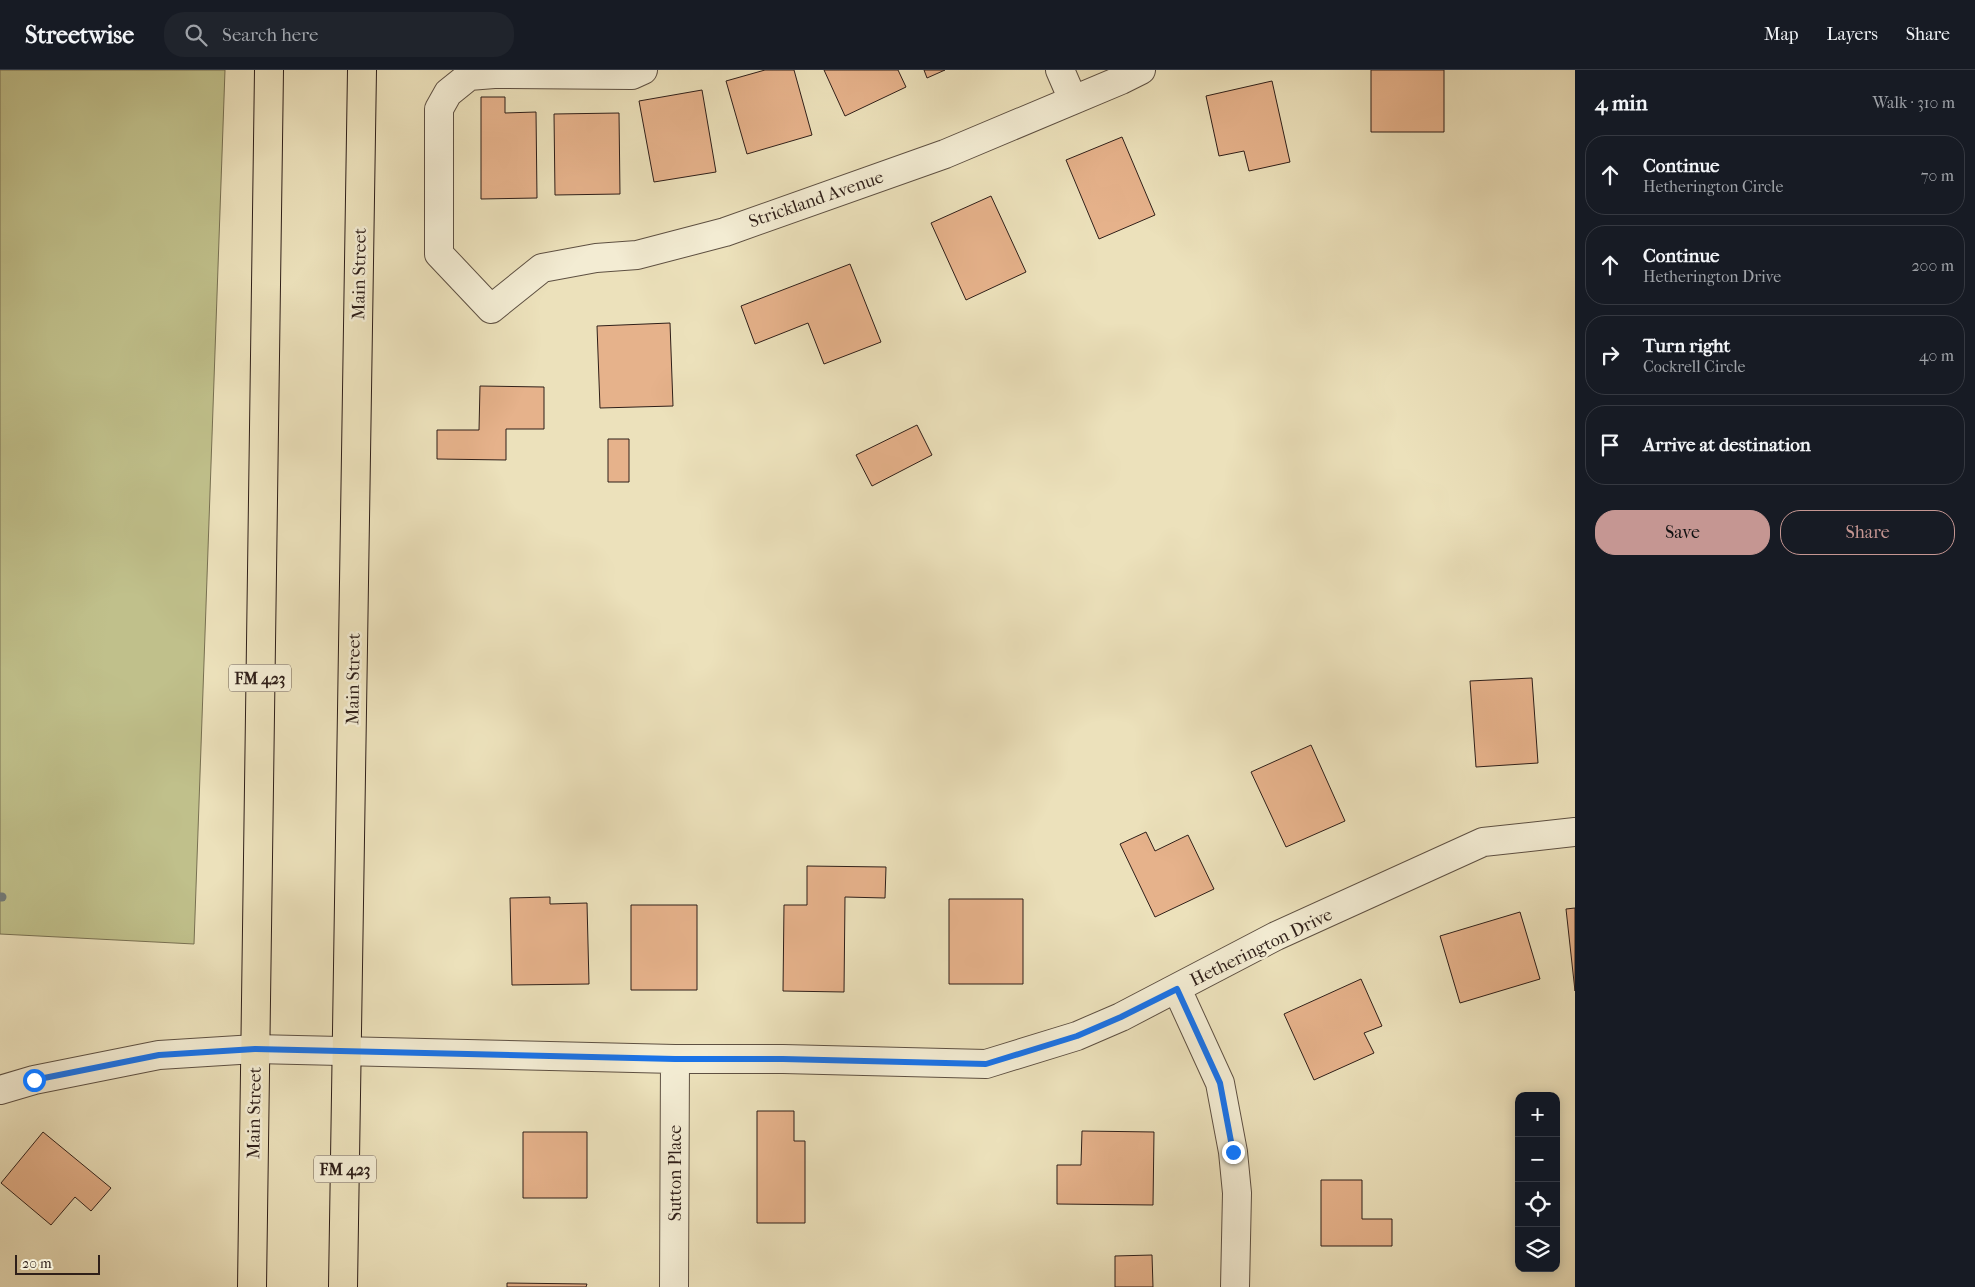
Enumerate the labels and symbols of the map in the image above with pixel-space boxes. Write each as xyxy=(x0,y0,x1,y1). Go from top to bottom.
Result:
street label: Strickland Avenue xyxy=(746,167,886,232)
street label: Main Street xyxy=(348,227,371,320)
street label: Main Street xyxy=(342,632,365,725)
road number: FM 423 xyxy=(229,664,291,692)
street label: Hetherington Drive xyxy=(1187,904,1336,991)
street label: Main Street xyxy=(243,1066,266,1159)
route start xyxy=(23,1069,46,1092)
street label: Sutton Place xyxy=(665,1125,686,1221)
route end xyxy=(1222,1141,1245,1164)
road number: FM 423 xyxy=(314,1156,376,1182)
scale bar xyxy=(15,1252,100,1275)

